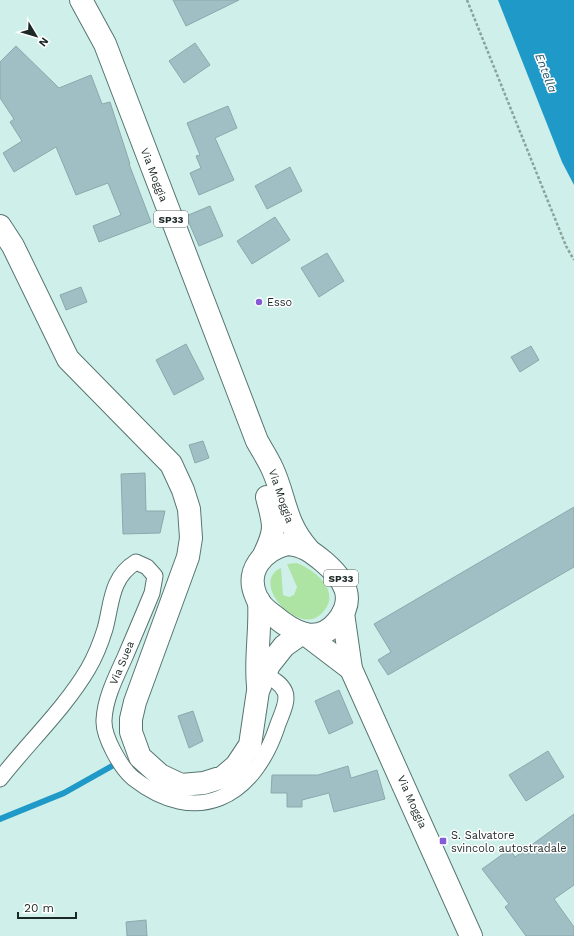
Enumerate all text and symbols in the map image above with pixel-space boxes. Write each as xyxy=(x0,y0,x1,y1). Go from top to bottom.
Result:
north arrow xyxy=(16,16,56,56)
text: N xyxy=(36,35,51,49)
water label: Entella xyxy=(532,51,560,95)
street label: Via Moggia xyxy=(138,146,170,204)
road number: SP33 xyxy=(154,211,188,227)
place label: Esso xyxy=(267,296,292,309)
marker: Esso xyxy=(254,297,264,307)
street label: Via Moggia xyxy=(266,467,296,525)
road number: SP33 xyxy=(324,570,358,586)
street label: Via Suea xyxy=(107,639,137,687)
street label: Via Moggia xyxy=(395,774,429,830)
place label: S. Salvatore svincolo autostradale xyxy=(451,829,567,855)
marker: S. Salvatore svincolo autostradale xyxy=(438,836,448,846)
scale bar xyxy=(18,894,76,920)
text: 20 m xyxy=(24,901,54,915)

